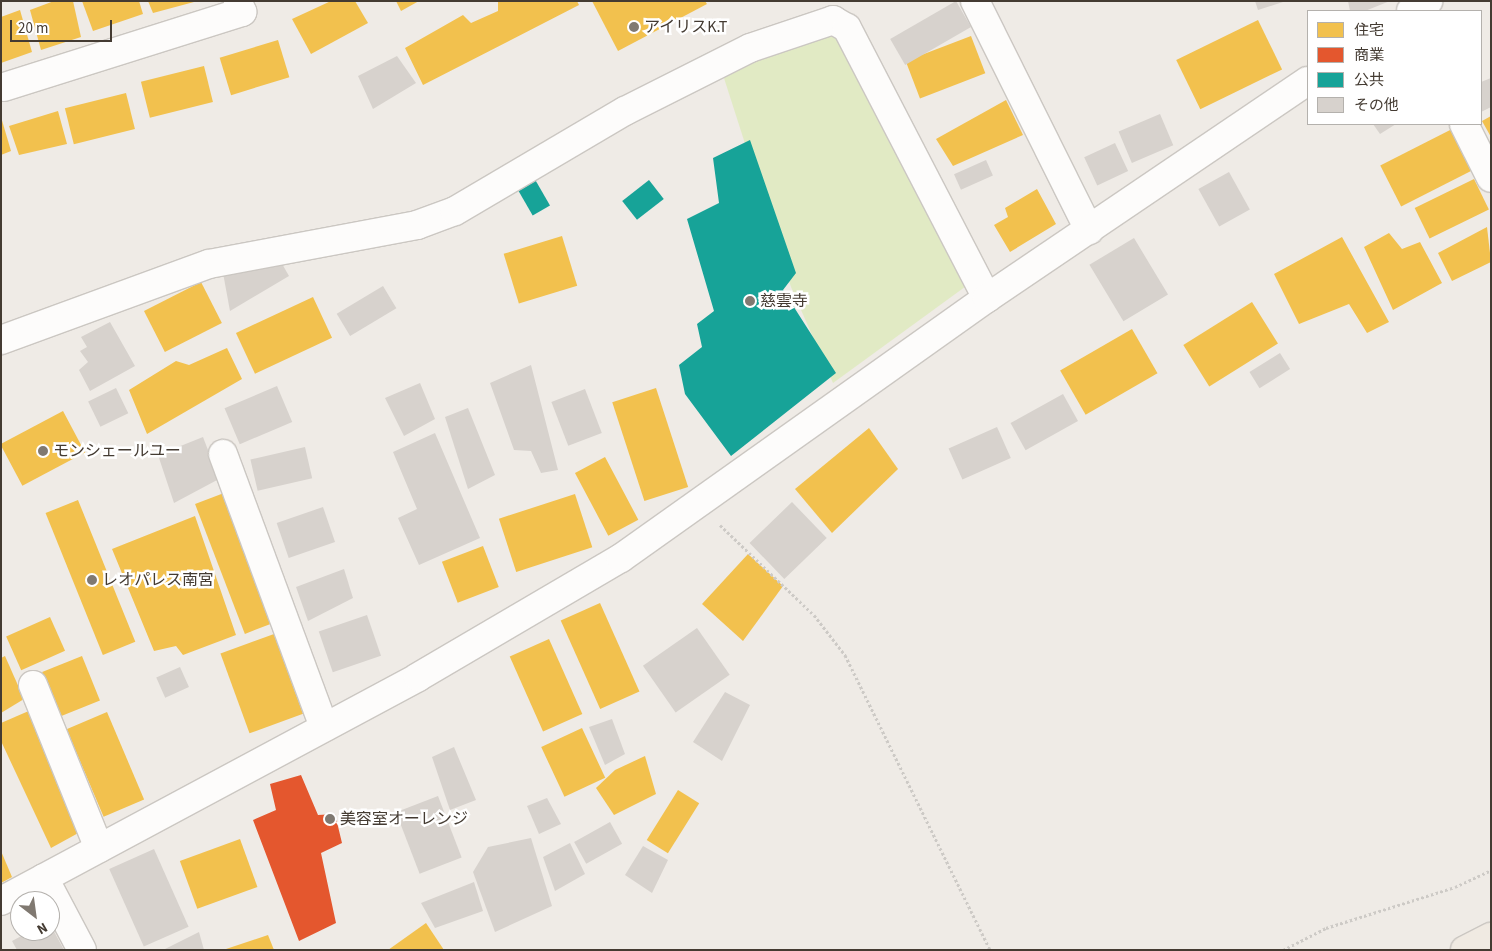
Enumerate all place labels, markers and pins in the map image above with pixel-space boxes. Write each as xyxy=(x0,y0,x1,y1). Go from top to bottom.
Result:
place label: アイリスK.T xyxy=(644,17,728,37)
marker: アイリスK.T xyxy=(628,21,640,33)
place label: 慈雲寺 xyxy=(760,291,808,311)
marker: 慈雲寺 xyxy=(744,295,756,307)
place label: モンシェールユー xyxy=(53,441,181,461)
marker: モンシェールユー xyxy=(37,445,49,457)
place label: レオパレス南宮 xyxy=(102,570,214,590)
marker: レオパレス南宮 xyxy=(86,574,98,586)
place label: 美容室オーレンジ xyxy=(340,809,468,829)
marker: 美容室オーレンジ xyxy=(324,813,336,825)

